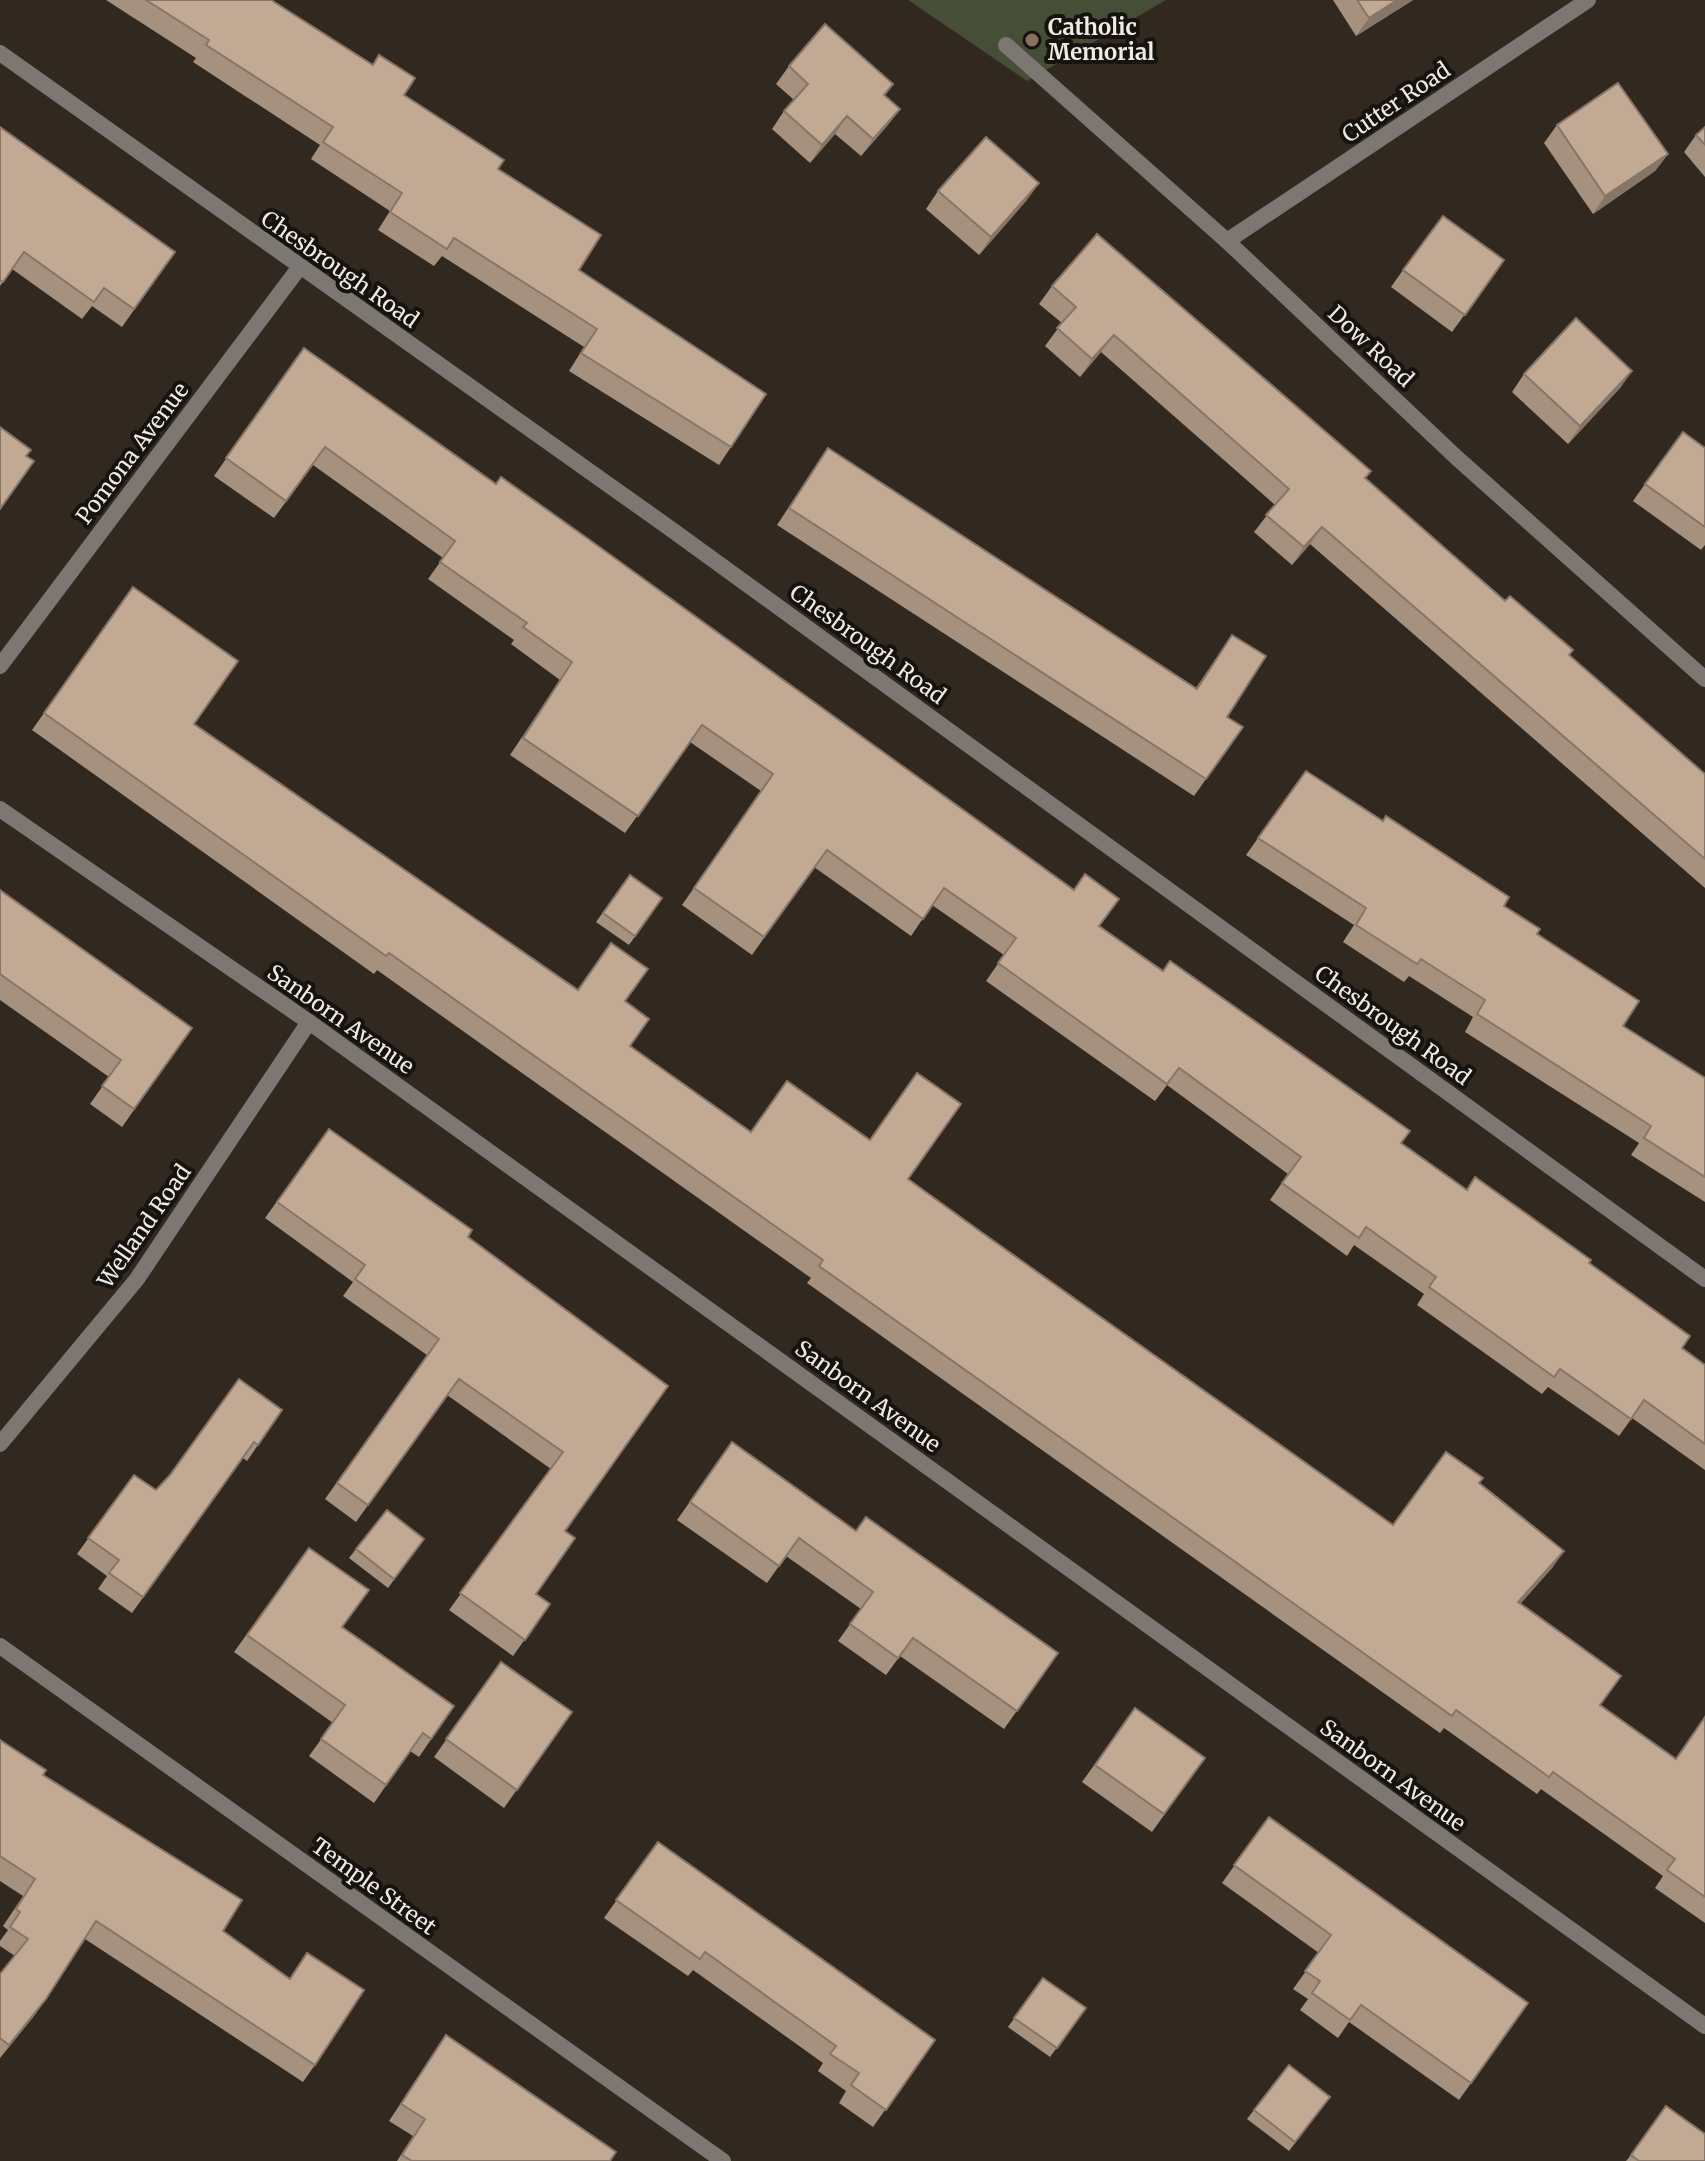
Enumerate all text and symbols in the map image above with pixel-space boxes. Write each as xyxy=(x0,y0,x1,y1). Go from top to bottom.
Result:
place label: Catholic Memorial xyxy=(1048,13,1154,66)
marker: Catholic Memorial xyxy=(1023,31,1041,49)
street label: Cutter Road xyxy=(1337,56,1455,148)
street label: Chesbrough Road xyxy=(256,204,424,334)
street label: Dow Road xyxy=(1322,299,1420,393)
street label: Pomona Avenue xyxy=(70,377,194,529)
street label: Chesbrough Road xyxy=(785,578,951,710)
street label: Sanborn Avenue xyxy=(262,958,420,1080)
street label: Chesbrough Road xyxy=(1310,959,1476,1091)
street label: Welland Road xyxy=(91,1159,197,1294)
street label: Sanborn Avenue xyxy=(790,1334,946,1458)
street label: Sanborn Avenue xyxy=(1315,1713,1471,1837)
street label: Temple Street xyxy=(306,1831,442,1941)

